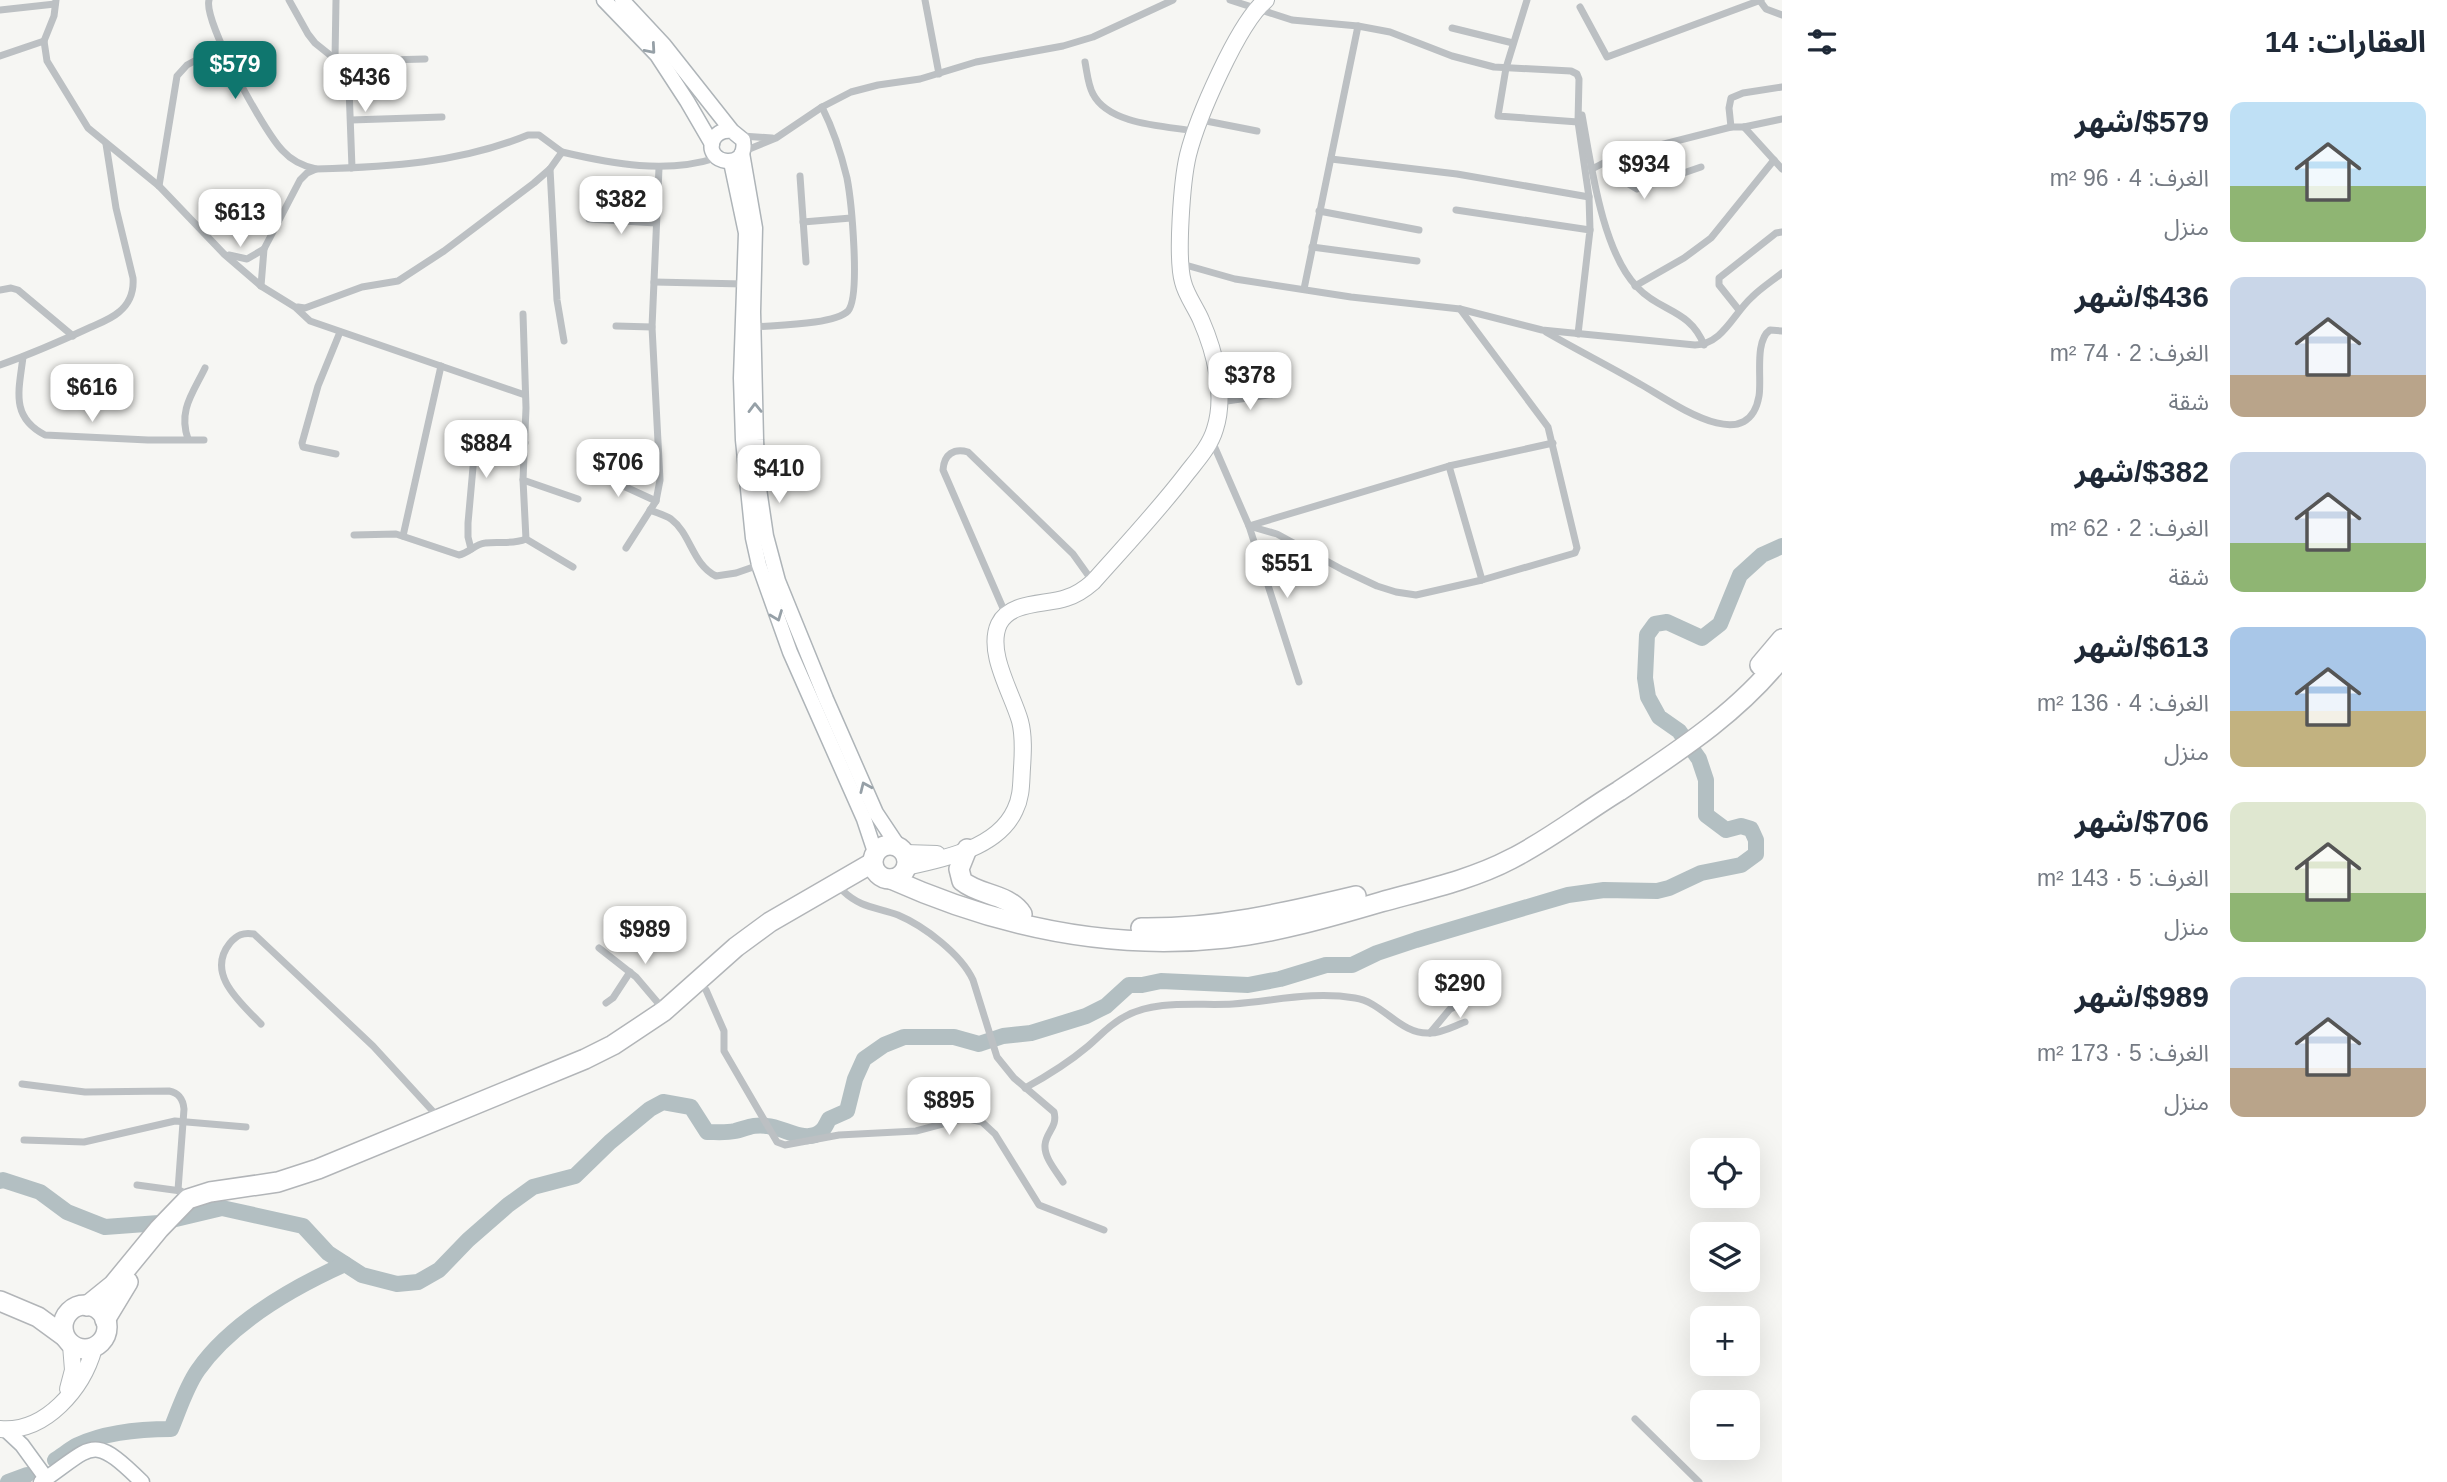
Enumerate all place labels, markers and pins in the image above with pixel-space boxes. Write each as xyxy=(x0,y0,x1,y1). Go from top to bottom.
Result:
pin: $579 xyxy=(194,42,276,101)
pin: $436 xyxy=(324,54,406,114)
pin: $934 xyxy=(1603,142,1685,201)
pin: $382 xyxy=(580,176,662,236)
pin: $613 xyxy=(199,190,281,249)
pin: $378 xyxy=(1209,352,1291,412)
pin: $616 xyxy=(51,364,133,424)
pin: $884 xyxy=(445,420,527,480)
pin: $706 xyxy=(577,440,659,499)
pin: $410 xyxy=(738,446,820,505)
pin: $551 xyxy=(1246,540,1328,600)
pin: $989 xyxy=(604,906,686,966)
pin: $290 xyxy=(1419,960,1501,1020)
pin: $895 xyxy=(908,1078,990,1137)

